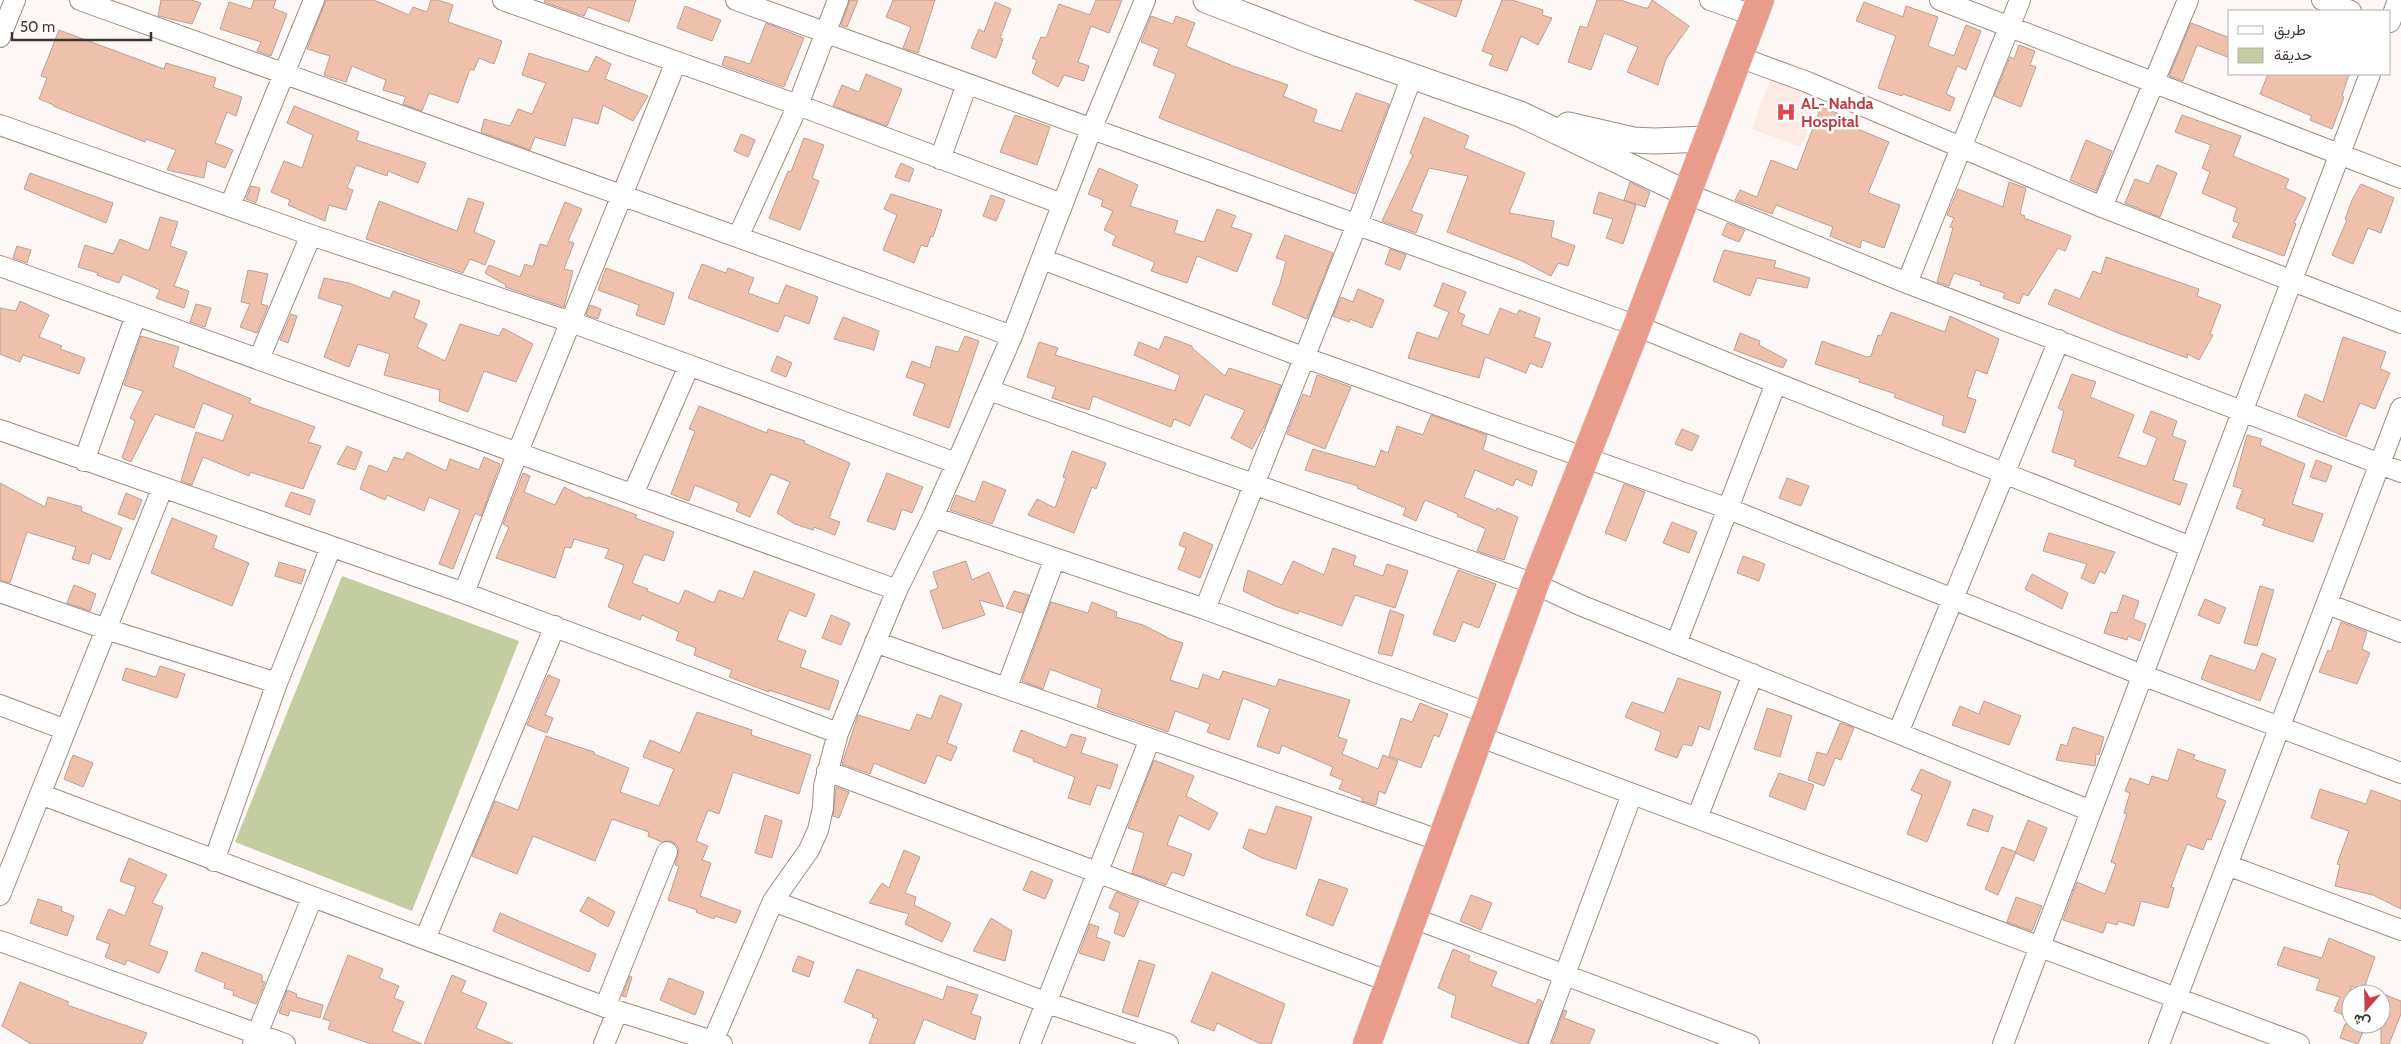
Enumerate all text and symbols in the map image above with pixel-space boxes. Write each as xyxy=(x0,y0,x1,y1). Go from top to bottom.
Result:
scale bar xyxy=(12,10,151,42)
legend xyxy=(2228,10,2391,75)
text: 50 m xyxy=(20,18,55,36)
text: طريق xyxy=(2274,21,2306,40)
text: حديقة xyxy=(2274,46,2312,64)
place label: AL- Nahda Hospital xyxy=(1801,94,1874,131)
hospital icon: AL- Nahda Hospital xyxy=(1775,101,1797,123)
north arrow xyxy=(2341,984,2391,1034)
text: ش xyxy=(2350,1010,2373,1033)

